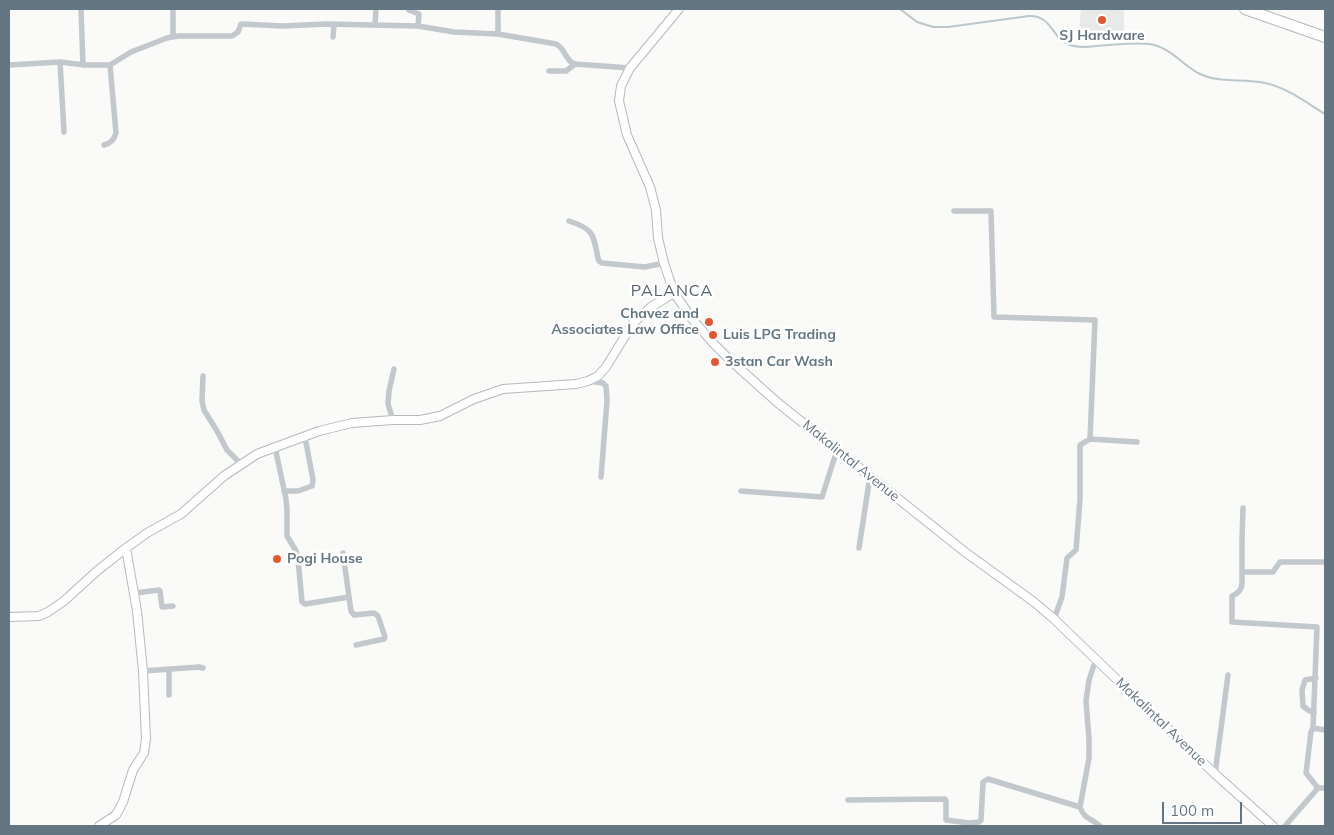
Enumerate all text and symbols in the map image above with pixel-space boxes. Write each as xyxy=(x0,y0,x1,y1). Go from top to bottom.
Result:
marker: SJ Hardware xyxy=(1096,14,1108,26)
place label: SJ Hardware xyxy=(1059,28,1145,44)
district label: PALANCA xyxy=(630,281,714,301)
place label: Chavez and Associates Law Office xyxy=(551,306,699,338)
marker: Chavez and Associates Law Office xyxy=(703,316,715,328)
place label: Luis LPG Trading xyxy=(723,327,836,343)
marker: Luis LPG Trading xyxy=(707,329,719,341)
place label: 3stan Car Wash xyxy=(725,354,833,370)
marker: 3stan Car Wash xyxy=(709,356,721,368)
street label: Makalintal Avenue xyxy=(799,417,903,505)
place label: Pogi House xyxy=(287,551,363,567)
marker: Pogi House xyxy=(271,553,283,565)
street label: Makalintal Avenue xyxy=(1112,674,1210,770)
scale bar xyxy=(1164,792,1244,824)
text: 100 m xyxy=(1170,801,1214,820)

